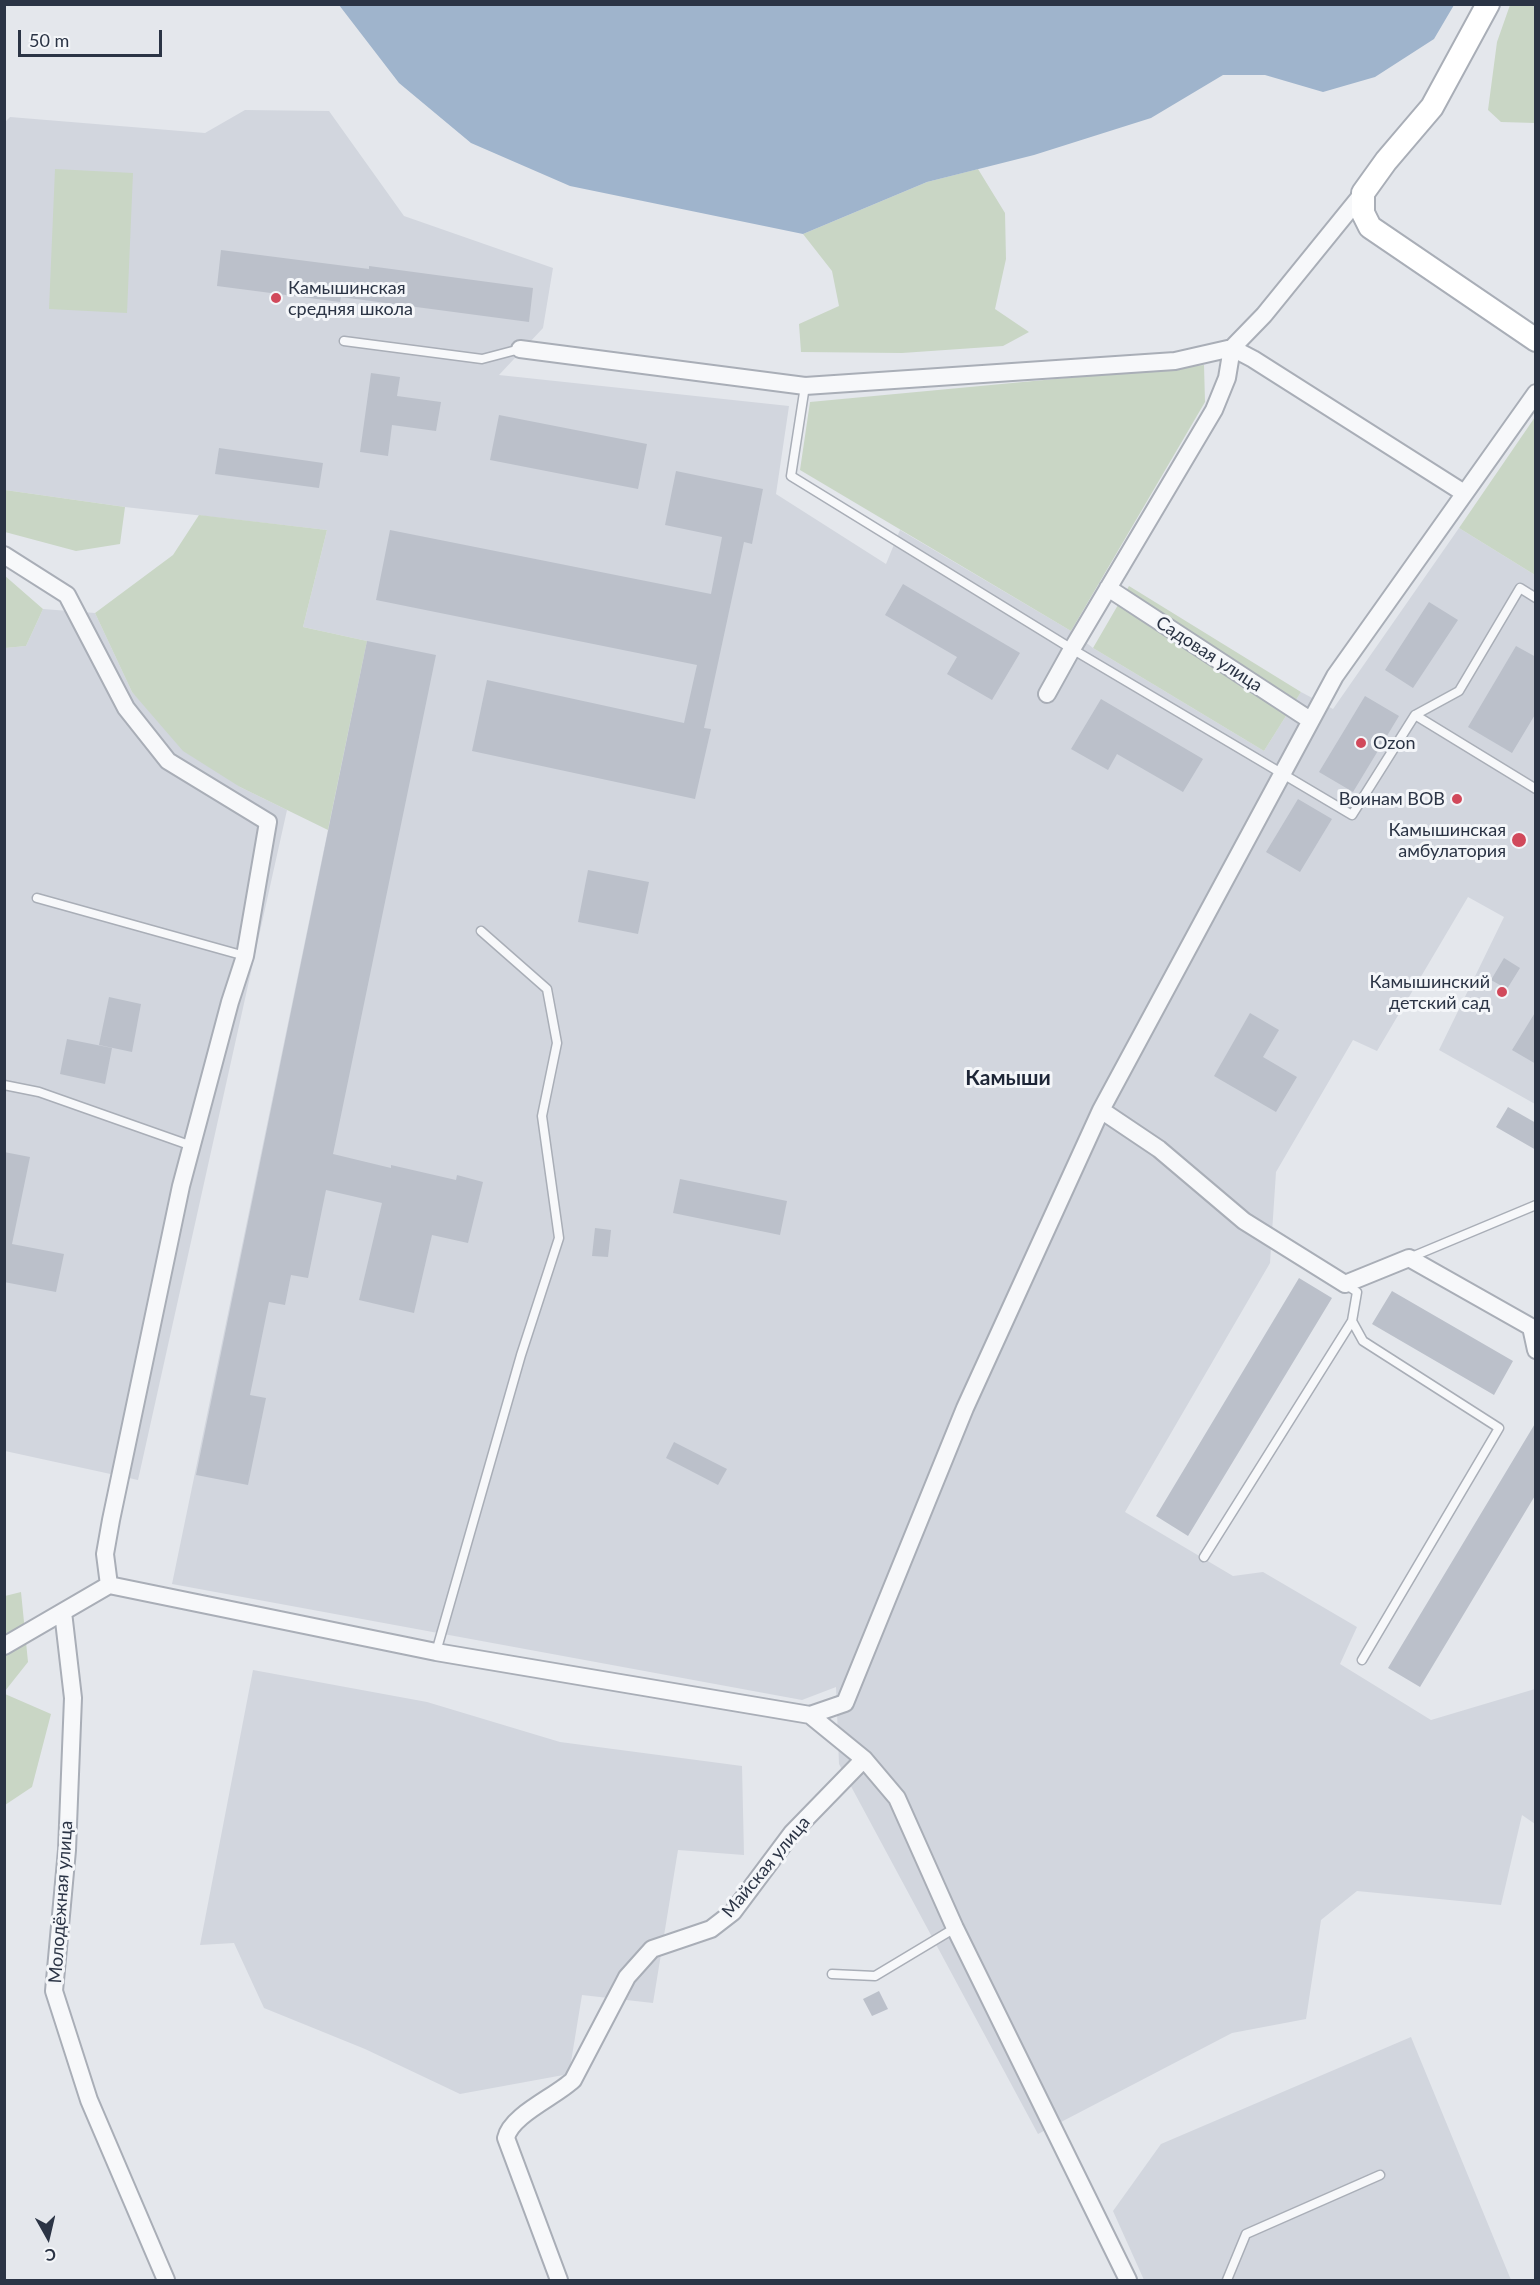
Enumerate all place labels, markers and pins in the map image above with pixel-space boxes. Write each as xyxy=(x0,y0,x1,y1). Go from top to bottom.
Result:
place label: Камышинская средняя школа xyxy=(288,277,413,320)
marker: Камышинская средняя школа xyxy=(269,291,283,305)
place label: Ozon xyxy=(1373,732,1415,754)
marker: Ozon xyxy=(1354,736,1368,750)
place label: Воинам ВОВ xyxy=(1339,788,1445,810)
marker: Воинам ВОВ xyxy=(1450,792,1464,806)
place label: Камышинская амбулатория xyxy=(1388,819,1506,862)
marker: Камышинская амбулатория xyxy=(1510,831,1528,849)
place label: Камышинский детский сад xyxy=(1370,971,1490,1014)
marker: Камышинский детский сад xyxy=(1495,985,1509,999)

